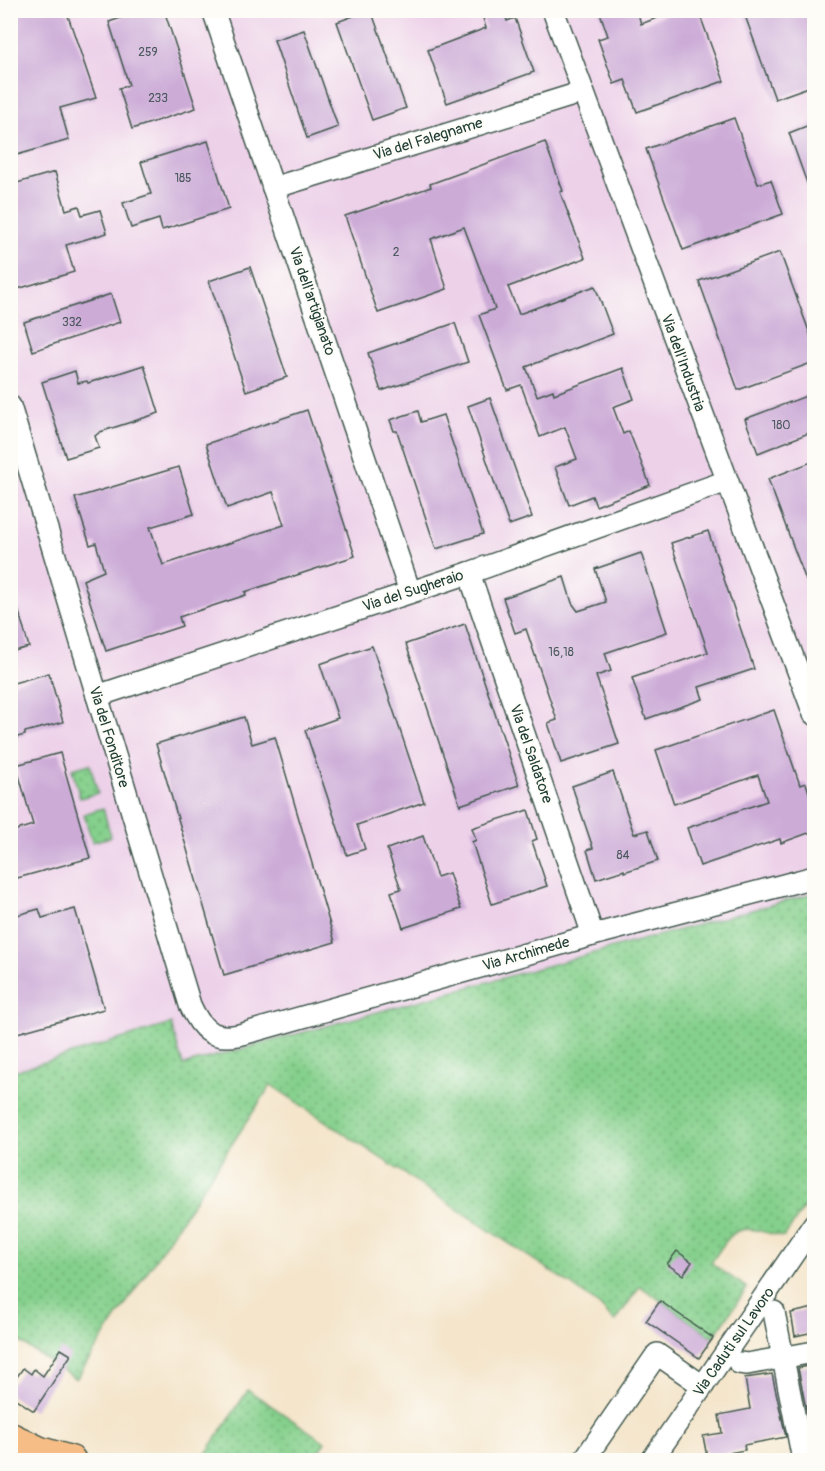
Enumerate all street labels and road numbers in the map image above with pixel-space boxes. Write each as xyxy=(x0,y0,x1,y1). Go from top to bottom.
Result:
street label: Via del Falegname xyxy=(371,113,486,165)
street label: Via dell'artigianato xyxy=(284,244,340,358)
street label: Via dell'Industria xyxy=(657,312,709,414)
street label: Via del Sugheraio xyxy=(360,566,466,616)
street label: Via del Fonditore xyxy=(85,684,134,790)
street label: Via del Saldatore xyxy=(505,702,557,807)
street label: Via Archimede xyxy=(480,932,572,975)
street label: Via Caduti sul Lavoro xyxy=(689,1284,779,1400)

